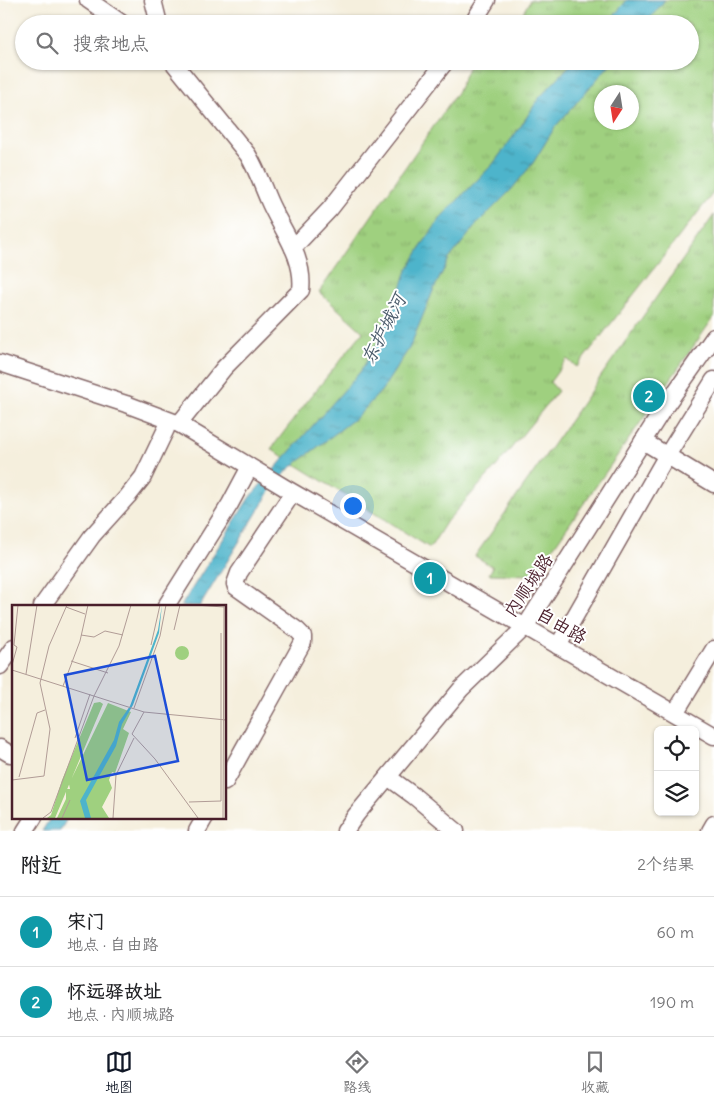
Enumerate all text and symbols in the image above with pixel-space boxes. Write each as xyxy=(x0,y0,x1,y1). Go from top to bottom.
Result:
search box xyxy=(15,15,699,70)
icon: search xyxy=(33,29,61,57)
text: 搜索地点 xyxy=(73,31,149,55)
north arrow xyxy=(594,85,639,130)
water label: 东护城河 xyxy=(355,287,412,368)
pin: 2 xyxy=(633,377,665,415)
your location xyxy=(340,493,366,519)
street label: 内顺城路 xyxy=(498,549,558,621)
pin: 1 xyxy=(414,559,446,597)
street label: 自由路 xyxy=(533,602,591,648)
inset map xyxy=(12,605,226,818)
map controls xyxy=(654,726,699,816)
button: locate xyxy=(654,726,699,771)
button: layers xyxy=(654,771,699,816)
text: 附近 xyxy=(20,851,62,878)
text: 2个结果 xyxy=(637,854,694,874)
text: 宋门 xyxy=(67,909,105,933)
text: 1 xyxy=(33,922,39,942)
text: 60 m xyxy=(656,922,694,942)
text: 地点 · 自由路 xyxy=(67,934,158,954)
text: 怀远驿故址 xyxy=(67,979,162,1003)
text: 2 xyxy=(32,992,40,1012)
text: 190 m xyxy=(650,992,694,1012)
text: 地点 · 内顺城路 xyxy=(67,1004,174,1024)
tab: 地图 xyxy=(105,1048,133,1096)
tab: 路线 xyxy=(343,1048,371,1096)
tab: 收藏 xyxy=(581,1048,609,1096)

